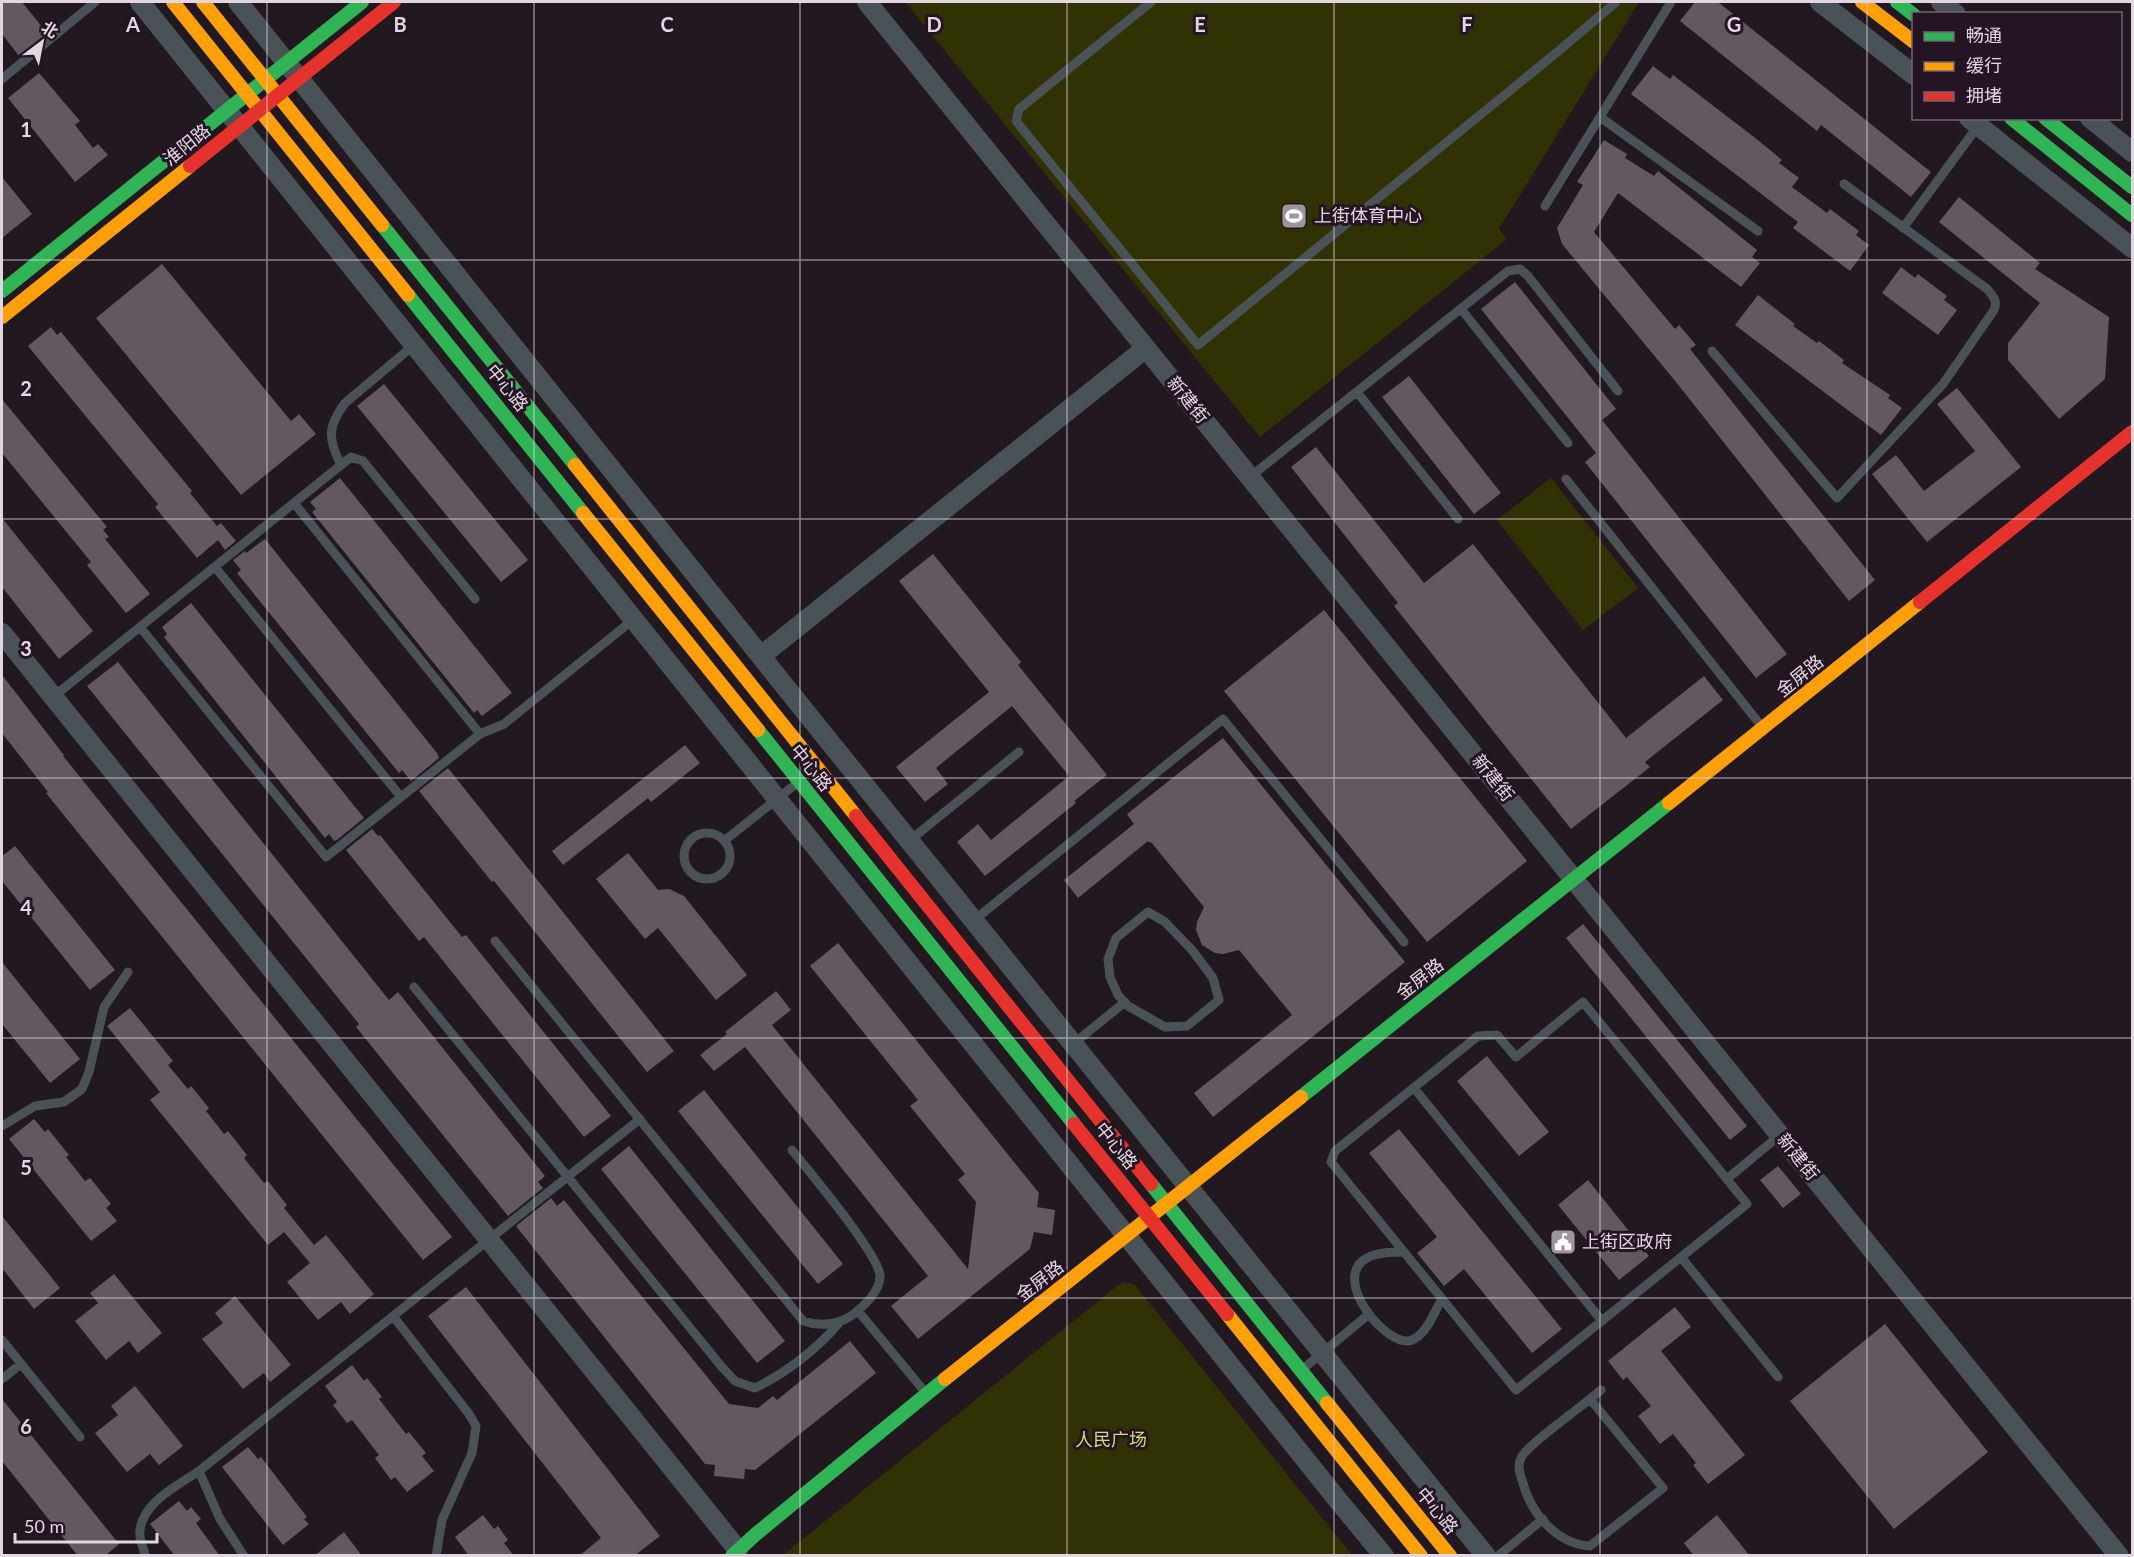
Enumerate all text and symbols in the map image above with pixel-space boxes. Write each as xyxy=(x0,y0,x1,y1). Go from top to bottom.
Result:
north arrow xyxy=(12,12,72,72)
text: A xyxy=(125,12,140,36)
text: B xyxy=(393,12,407,36)
text: C xyxy=(660,12,674,36)
text: D xyxy=(926,12,942,36)
text: E xyxy=(1194,12,1206,36)
text: F xyxy=(1461,12,1473,36)
text: G xyxy=(1727,12,1741,36)
legend xyxy=(1912,12,2122,120)
text: 北 xyxy=(38,17,62,41)
text: 畅通 xyxy=(1966,24,2002,46)
text: 缓行 xyxy=(1966,54,2002,76)
text: 拥堵 xyxy=(1966,84,2002,106)
text: 1 xyxy=(20,117,32,141)
street label: 淮阳路 xyxy=(158,119,214,170)
sports icon: 上街体育中心 xyxy=(1279,201,1309,231)
place label: 上街体育中心 xyxy=(1314,204,1422,226)
street label: 中心路 xyxy=(482,359,533,415)
street label: 新建街 xyxy=(1163,371,1214,427)
text: 2 xyxy=(20,376,32,400)
text: 3 xyxy=(20,636,32,660)
street label: 金屏路 xyxy=(1771,650,1827,701)
street label: 中心路 xyxy=(786,739,837,795)
street label: 新建街 xyxy=(1468,749,1519,805)
text: 4 xyxy=(20,895,32,919)
street label: 金屏路 xyxy=(1391,953,1447,1004)
street label: 中心路 xyxy=(1091,1117,1142,1173)
street label: 新建街 xyxy=(1773,1128,1824,1184)
text: 5 xyxy=(20,1155,32,1179)
public building icon: 上街区政府 xyxy=(1548,1227,1578,1257)
place label: 上街区政府 xyxy=(1582,1230,1672,1252)
street label: 金屏路 xyxy=(1011,1255,1067,1306)
text: 6 xyxy=(20,1414,32,1438)
park label: 人民广场 xyxy=(1075,1428,1147,1450)
street label: 中心路 xyxy=(1412,1482,1463,1538)
scale bar xyxy=(15,1506,158,1544)
text: 50 m xyxy=(24,1515,64,1537)

